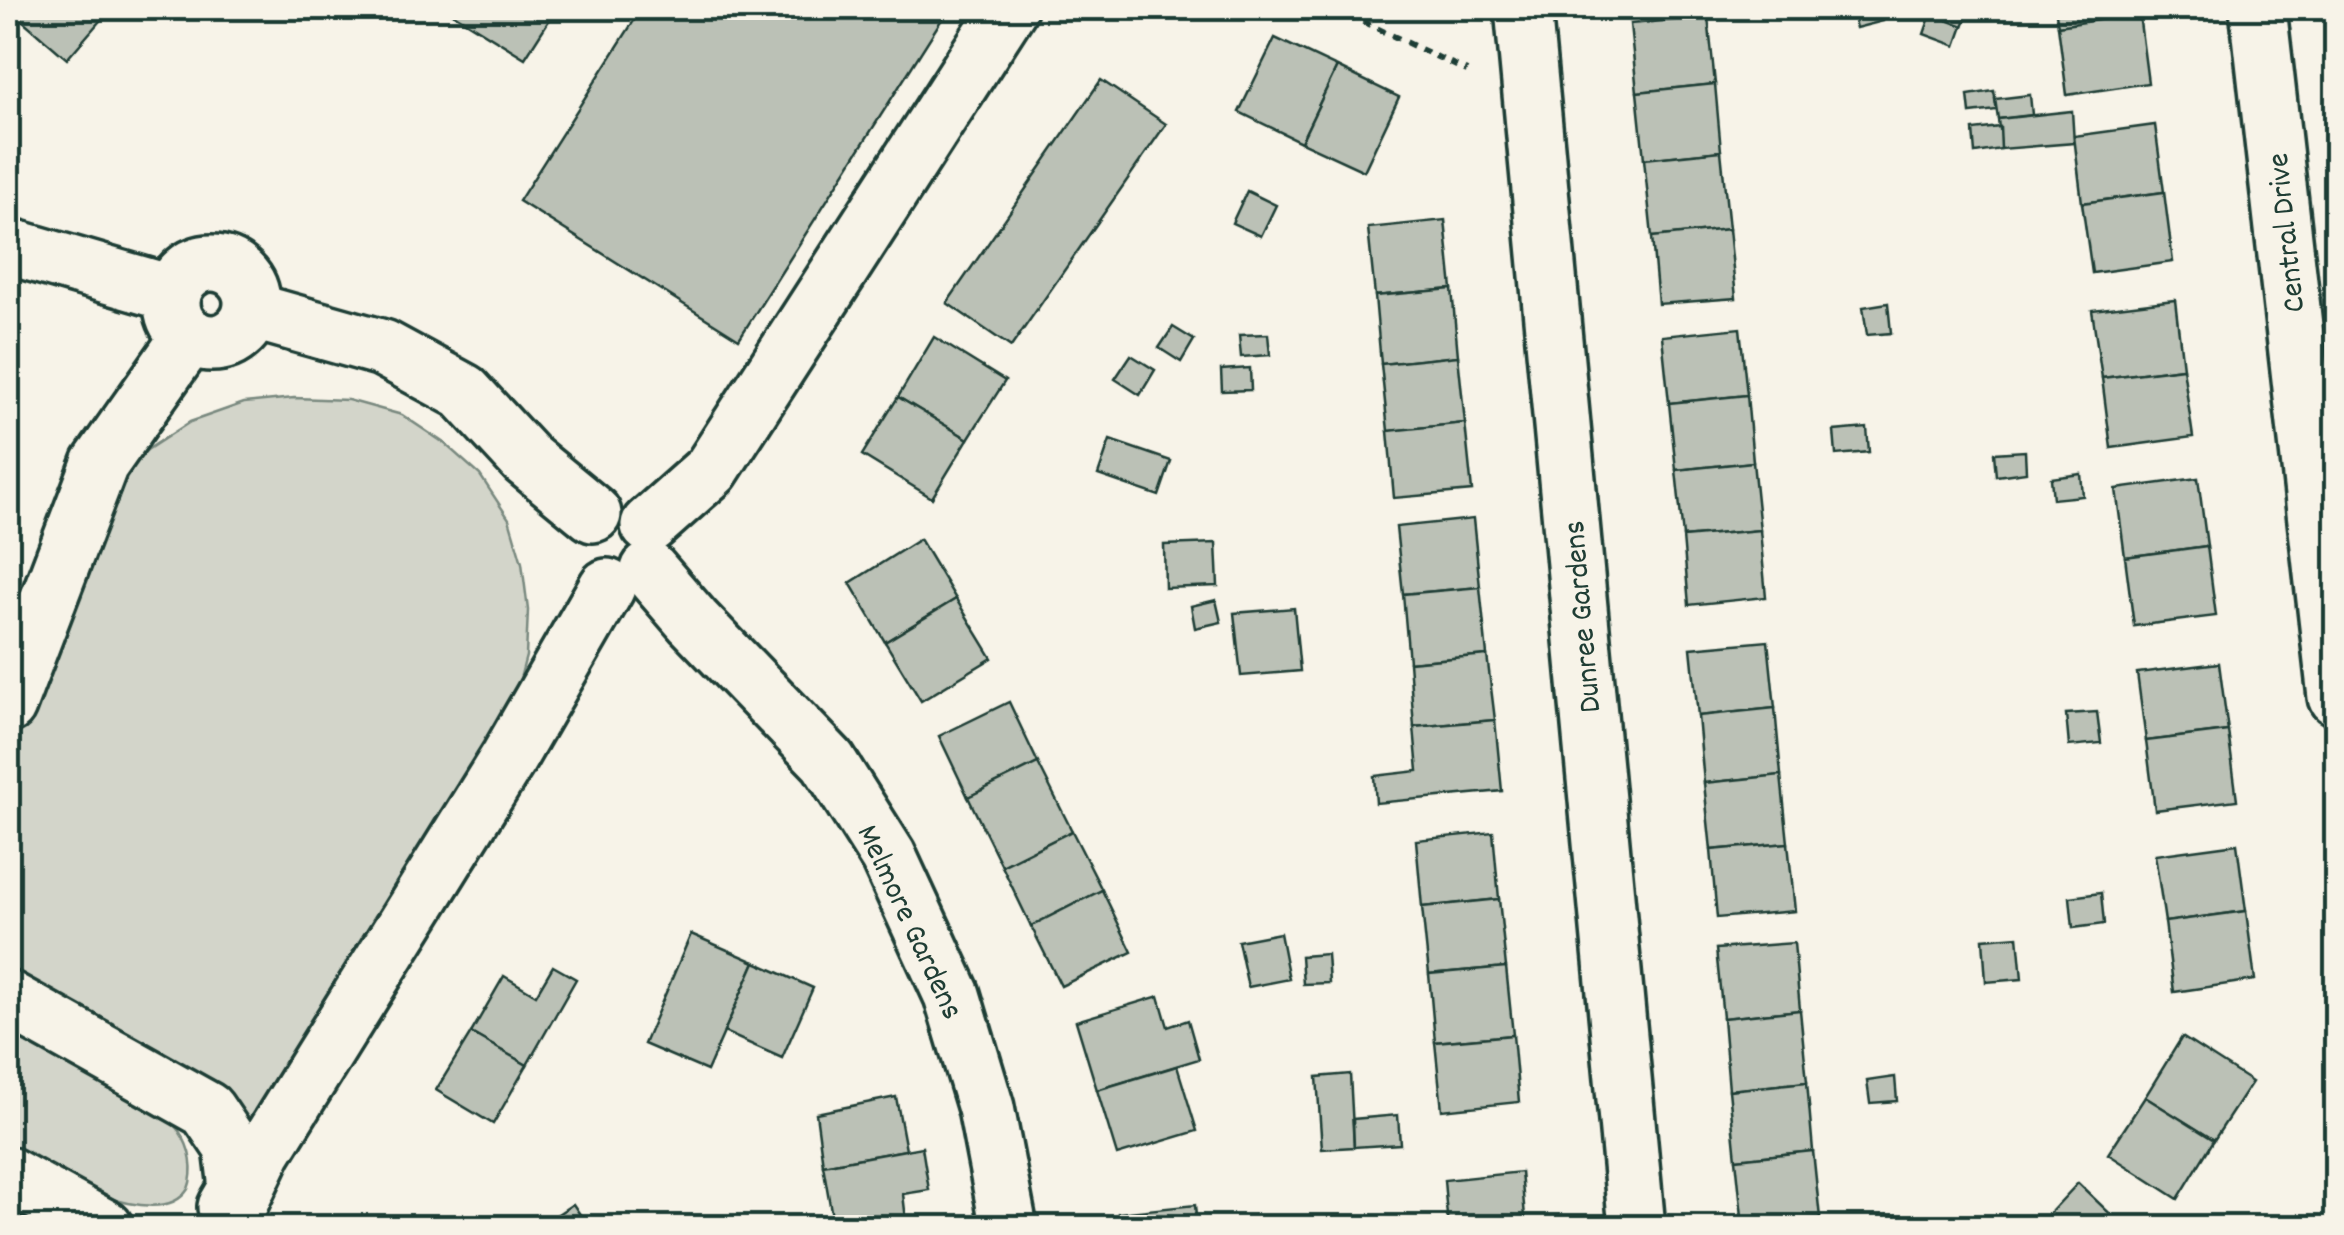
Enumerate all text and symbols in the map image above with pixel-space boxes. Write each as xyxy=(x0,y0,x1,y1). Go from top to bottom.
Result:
street label: Central Drive xyxy=(2258,151,2320,314)
street label: Dunree Gardens xyxy=(1554,519,1616,715)
street label: Melmore Gardens xyxy=(842,818,973,1028)

